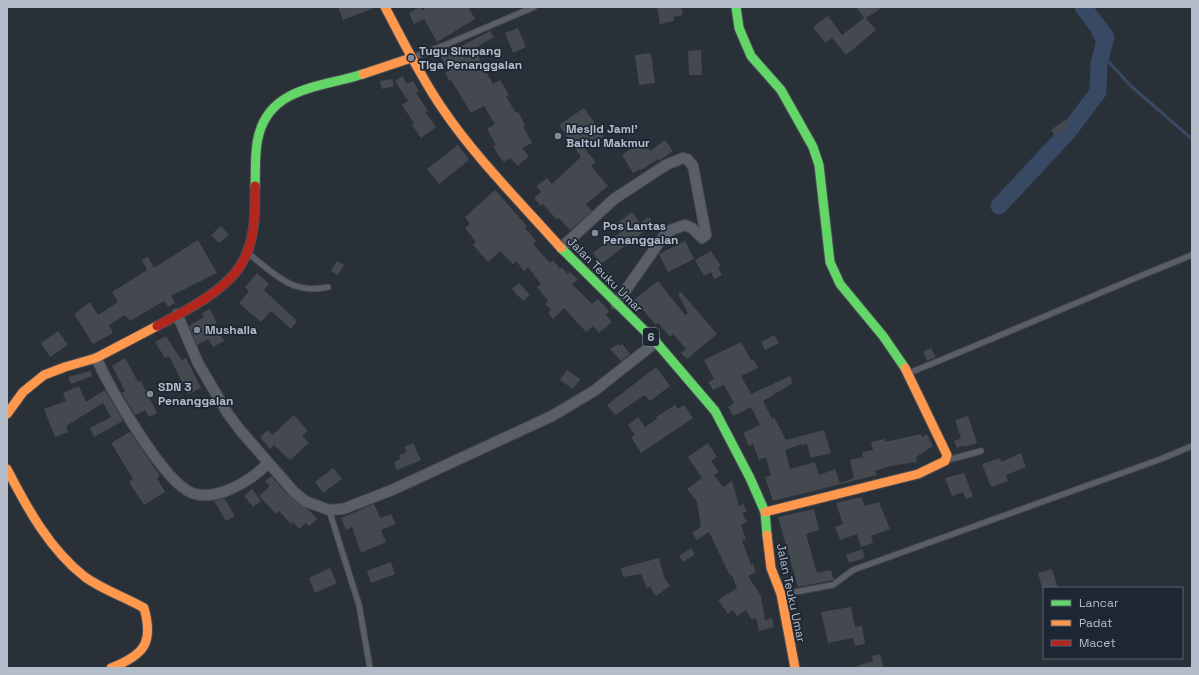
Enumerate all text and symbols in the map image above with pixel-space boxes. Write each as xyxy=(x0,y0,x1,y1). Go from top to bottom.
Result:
place label: Tugu Simpang Tiga Penanggalan xyxy=(419,43,522,73)
marker: Tugu Simpang Tiga Penanggalan xyxy=(406,53,416,63)
place label: Mesjid Jami' Baitul Makmur xyxy=(566,121,650,151)
marker: Mesjid Jami' Baitul Makmur xyxy=(553,131,563,141)
place label: Pos Lantas Penanggalan xyxy=(603,218,679,248)
marker: Pos Lantas Penanggalan xyxy=(590,228,600,238)
street label: Jalan Teuku Umar xyxy=(564,234,647,317)
place label: Mushalla xyxy=(205,322,257,338)
marker: Mushalla xyxy=(192,325,202,335)
road number: 6 xyxy=(643,328,659,346)
place label: SDN 3 Penanggalan xyxy=(158,379,234,409)
marker: SDN 3 Penanggalan xyxy=(145,389,155,399)
street label: Jalan Teuku Umar xyxy=(773,542,809,644)
legend xyxy=(1043,587,1183,659)
text: Lancar xyxy=(1079,595,1119,611)
text: Padat xyxy=(1079,615,1113,631)
text: Macet xyxy=(1079,635,1116,651)

